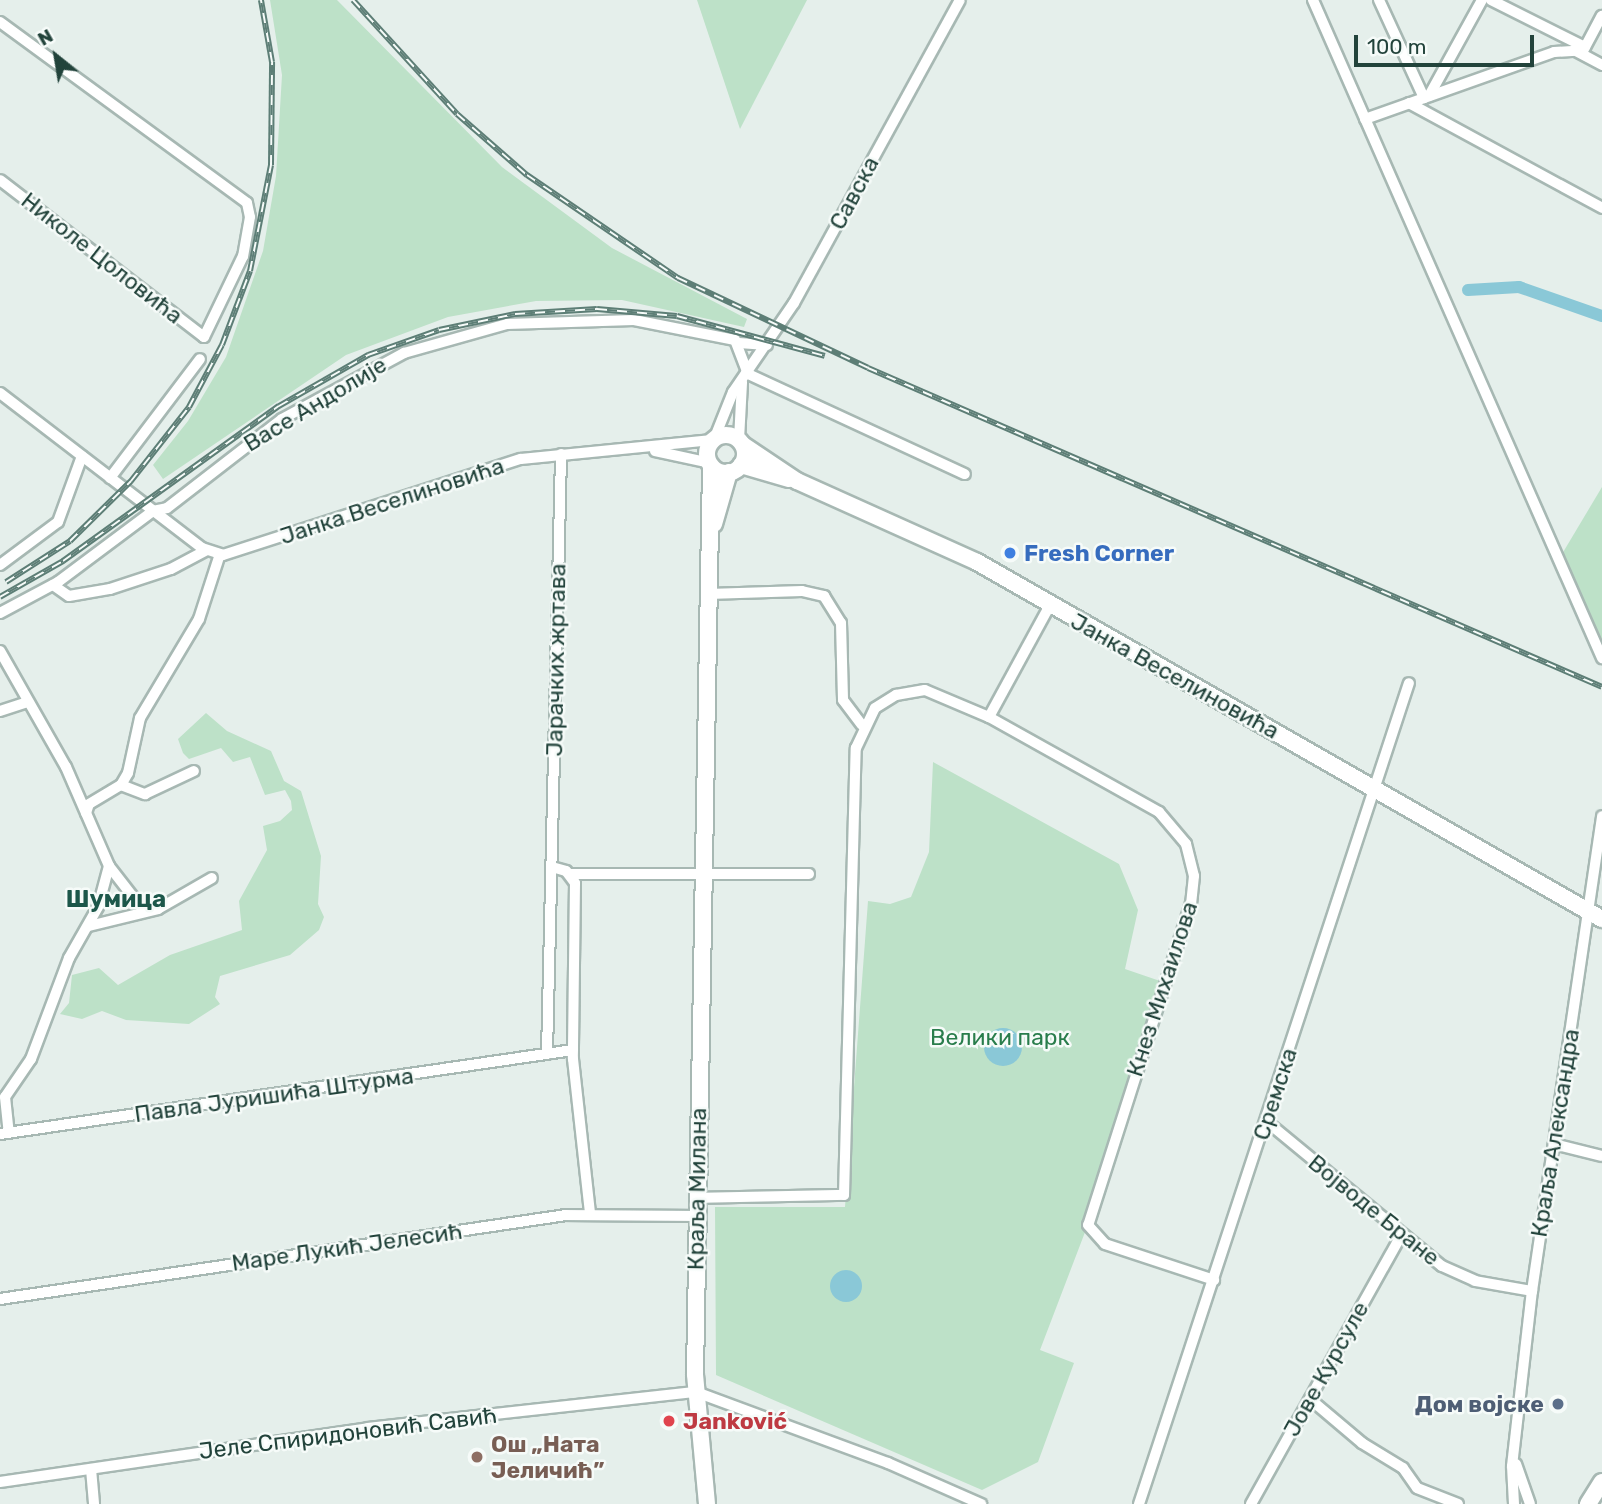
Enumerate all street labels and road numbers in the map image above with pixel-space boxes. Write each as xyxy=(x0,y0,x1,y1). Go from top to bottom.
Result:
street label: Савска xyxy=(823,152,885,234)
street label: Николе Цоловића xyxy=(16,186,188,330)
street label: Васе Андолије xyxy=(239,351,391,457)
street label: Јанка Веселиновића xyxy=(276,452,508,550)
street label: Јарачких жртава xyxy=(541,563,571,757)
street label: Јанка Веселиновића xyxy=(1066,607,1284,745)
street label: Кнез Михаилова xyxy=(1121,898,1203,1080)
street label: Краља Александра xyxy=(1525,1027,1585,1239)
street label: Сремска xyxy=(1247,1044,1303,1144)
street label: Павла Јуришића Штурма xyxy=(133,1062,415,1128)
street label: Краља Милана xyxy=(682,1108,712,1270)
street label: Војводе Бране xyxy=(1303,1149,1445,1271)
street label: Маре Лукић Јелесић xyxy=(230,1217,464,1277)
street label: Јове Курсуле xyxy=(1278,1297,1374,1441)
street label: Јеле Спиридоновић Савић xyxy=(197,1401,499,1465)

